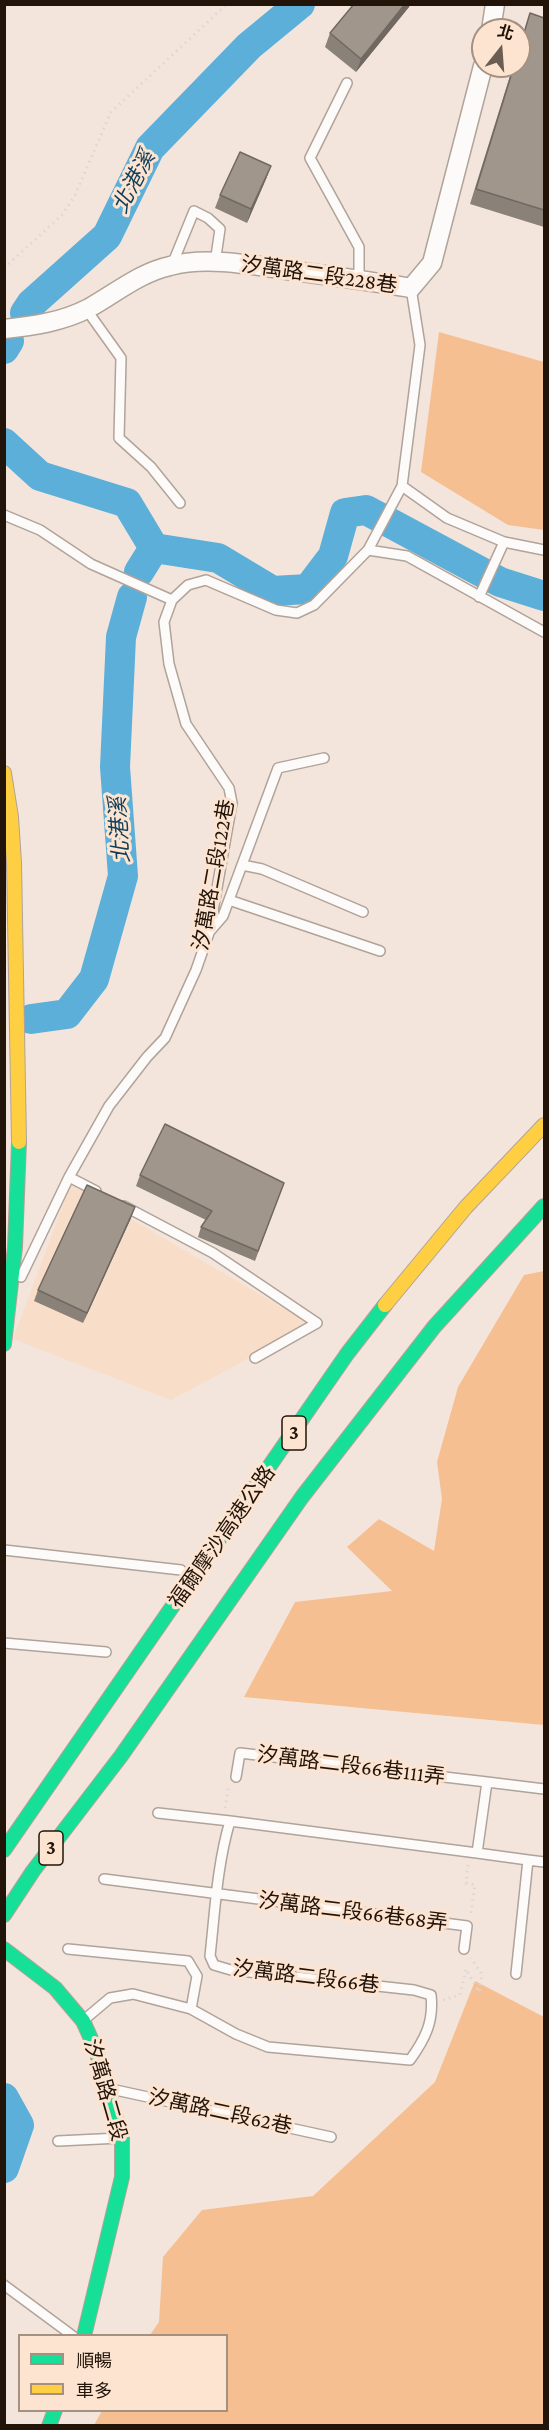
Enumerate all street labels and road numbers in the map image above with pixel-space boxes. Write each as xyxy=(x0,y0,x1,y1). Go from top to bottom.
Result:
street label: 汐萬路二段228巷 xyxy=(239,252,399,298)
street label: 汐萬路二段122巷 xyxy=(188,798,240,952)
road number: 3 xyxy=(282,1416,306,1450)
street label: 福爾摩沙高速公路 xyxy=(163,1461,281,1613)
street label: 汐萬路二段66巷111弄 xyxy=(256,1742,446,1790)
road number: 3 xyxy=(39,1831,63,1865)
street label: 汐萬路二段66巷68弄 xyxy=(257,1888,449,1936)
street label: 汐萬路二段66巷 xyxy=(231,1956,381,1998)
street label: 汐萬路二段 xyxy=(78,2036,132,2144)
street label: 汐萬路二段62巷 xyxy=(146,2084,294,2140)

